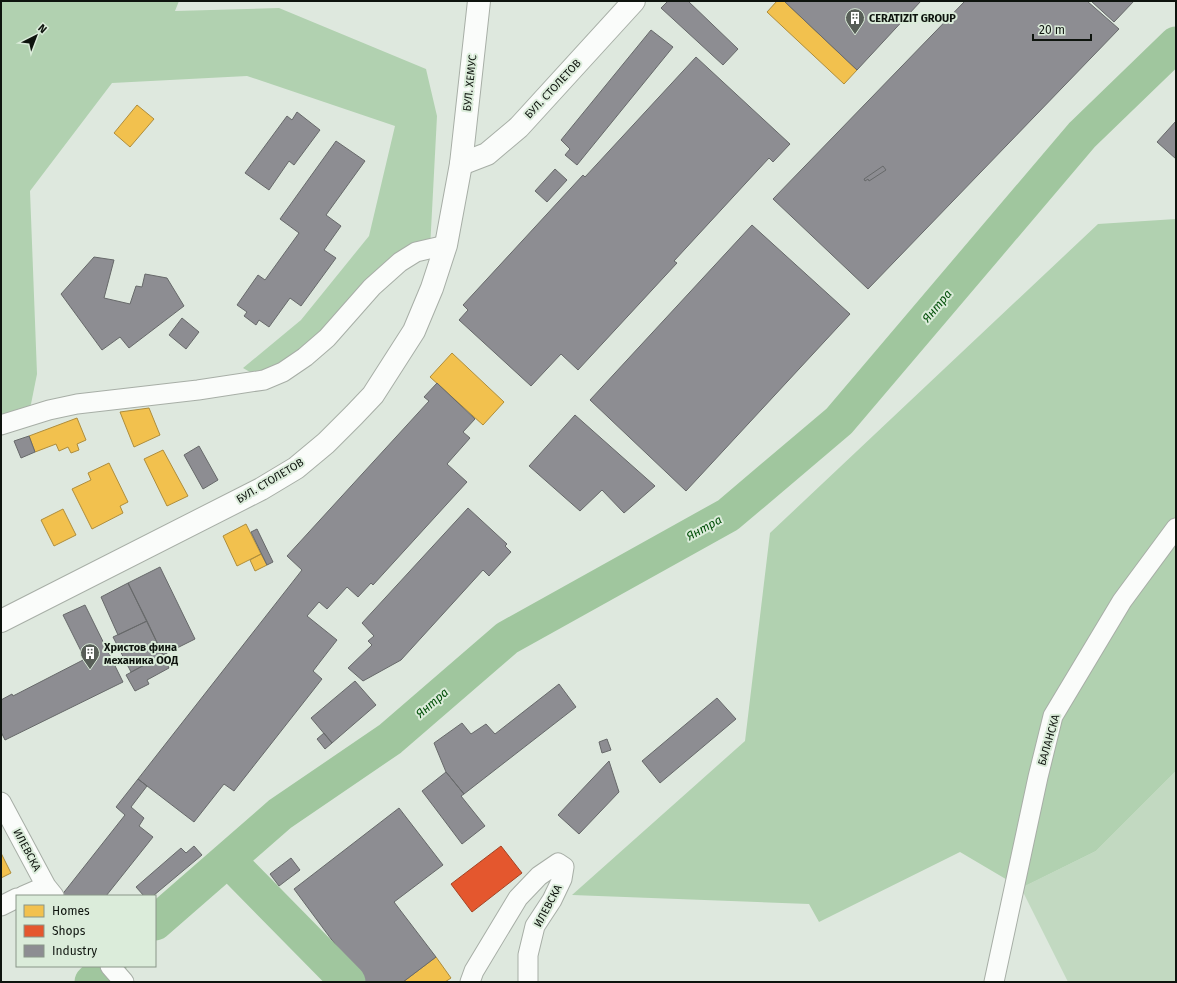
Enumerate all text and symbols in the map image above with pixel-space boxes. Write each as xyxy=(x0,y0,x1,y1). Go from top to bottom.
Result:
building icon: CERATIZIT GROUP xyxy=(844,7,866,35)
place label: CERATIZIT GROUP xyxy=(869,12,956,25)
north arrow xyxy=(16,16,56,56)
scale bar xyxy=(1033,16,1091,42)
text: N xyxy=(35,22,49,36)
text: 20 m xyxy=(1039,23,1065,37)
street label: БУЛ. ХЕМУС xyxy=(461,54,479,112)
street label: БУЛ. СТОЛЕТОВ xyxy=(522,57,584,121)
water label: Янтра xyxy=(919,287,955,326)
street label: БУЛ. СТОЛЕТОВ xyxy=(234,456,306,506)
water label: Янтра xyxy=(683,513,724,544)
place label: Христов фина механика ООД xyxy=(103,641,178,667)
building icon: Христов фина механика ООД xyxy=(79,642,101,670)
water label: Янтра xyxy=(412,685,451,721)
street label: БАЛАНСКА xyxy=(1036,712,1063,767)
street label: ИЛЕВСКА xyxy=(10,827,44,874)
street label: ИЛЕВСКА xyxy=(531,882,565,929)
legend xyxy=(16,895,156,967)
text: Homes xyxy=(52,904,90,918)
text: Shops xyxy=(52,924,86,938)
text: Industry xyxy=(52,944,97,958)

